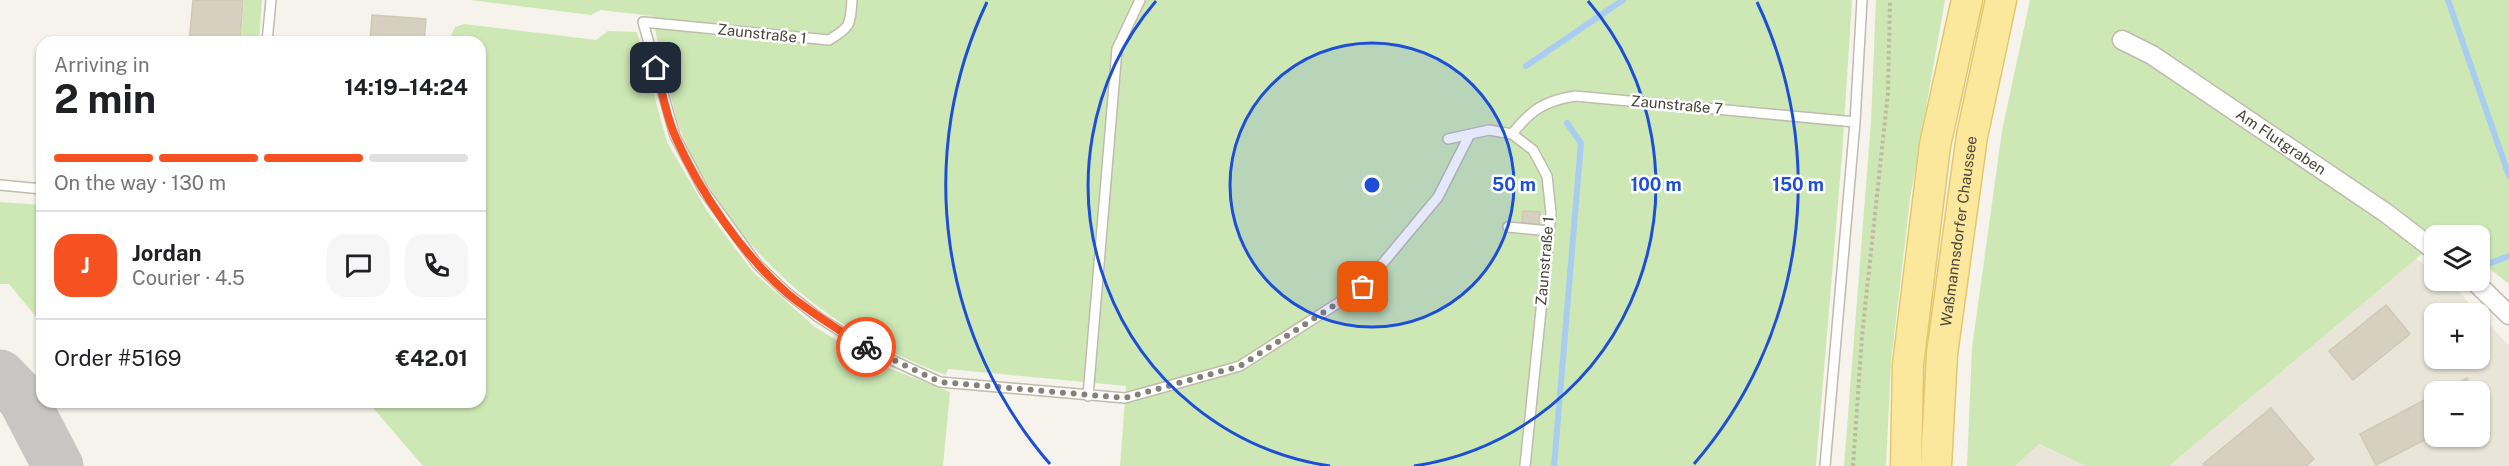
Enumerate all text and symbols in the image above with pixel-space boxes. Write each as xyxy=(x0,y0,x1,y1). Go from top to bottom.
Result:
street label: Zaunstraße 1 xyxy=(717,20,807,47)
pin xyxy=(630,42,681,93)
icon: home xyxy=(639,51,672,84)
text: Arriving in xyxy=(54,53,149,77)
text: 14:19–14:24 xyxy=(344,74,468,100)
text: 2 min xyxy=(54,76,156,122)
street label: Zaunstraße 7 xyxy=(1630,92,1724,117)
street label: Am Flutgraben xyxy=(2233,105,2329,178)
street label: Waßmannsdorfer Chaussee xyxy=(1937,135,1980,328)
text: On the way · 130 m xyxy=(54,171,226,195)
text: 50 m xyxy=(1492,174,1536,195)
text: 100 m xyxy=(1630,174,1682,195)
text: 150 m xyxy=(1772,174,1824,195)
centre of rings xyxy=(1362,175,1382,195)
street label: Zaunstraße 1 xyxy=(1532,216,1557,306)
map controls xyxy=(2424,225,2490,447)
button: layers xyxy=(2424,225,2490,291)
button: chat xyxy=(327,234,390,297)
button: phone xyxy=(405,234,468,297)
text: Jordan xyxy=(132,240,201,266)
text: J xyxy=(81,252,90,278)
pin xyxy=(1337,261,1388,312)
text: Courier · 4.5 xyxy=(132,266,245,290)
icon: bag xyxy=(1346,270,1379,303)
button: + xyxy=(2424,303,2490,369)
courier xyxy=(836,317,896,377)
icon: bike xyxy=(850,331,883,364)
text: Order #5169 xyxy=(54,345,182,371)
text: €42.01 xyxy=(396,345,468,371)
button: − xyxy=(2424,381,2490,447)

